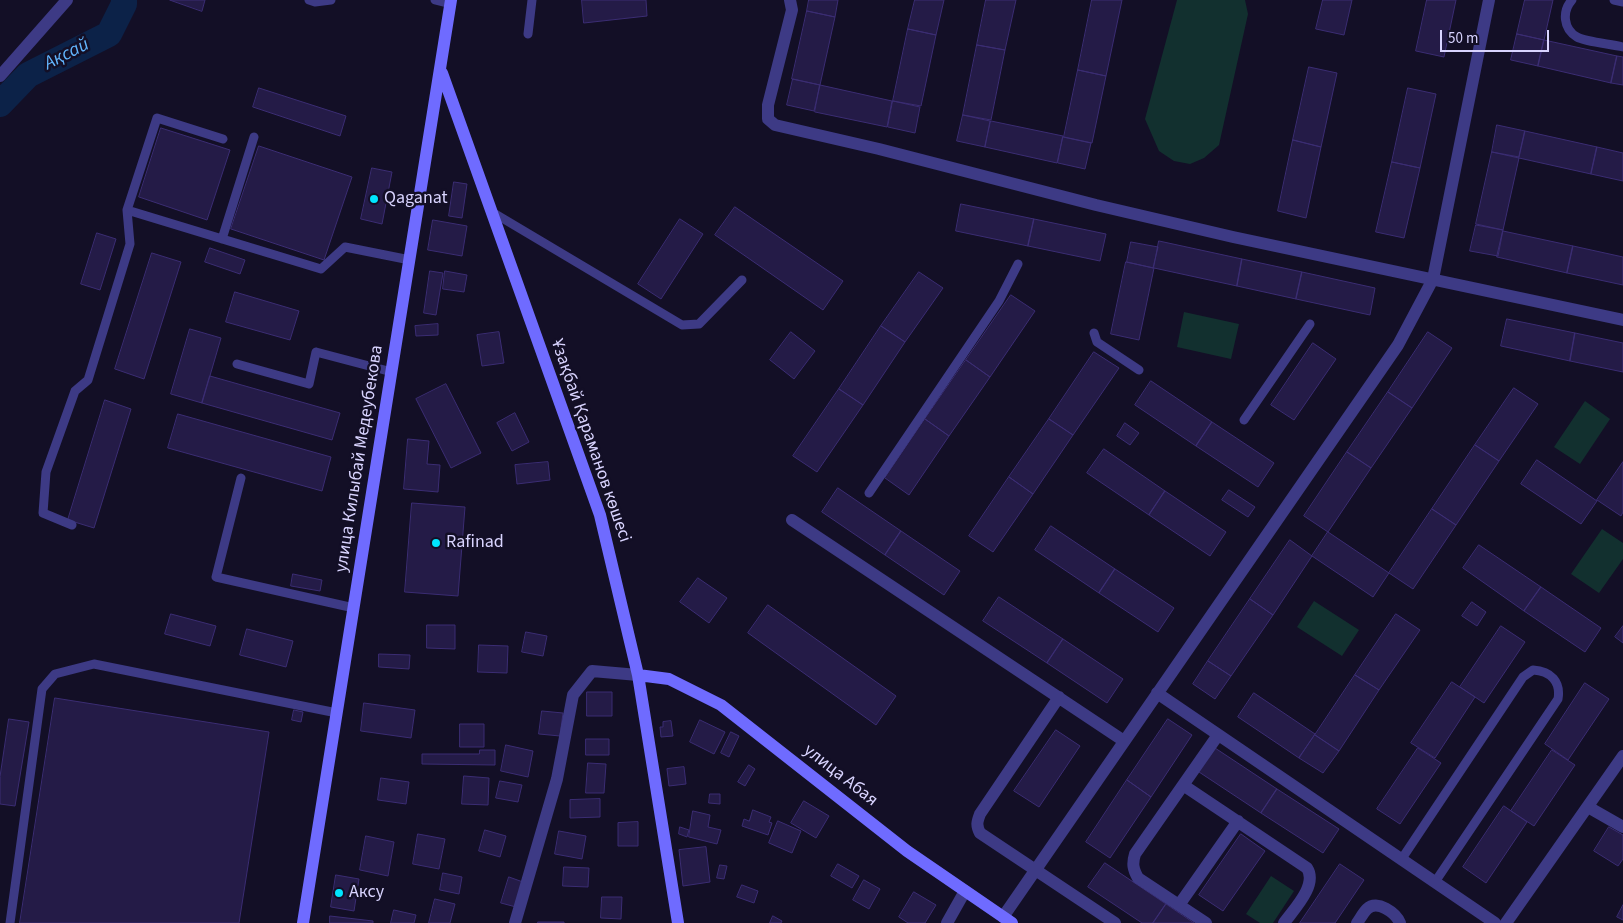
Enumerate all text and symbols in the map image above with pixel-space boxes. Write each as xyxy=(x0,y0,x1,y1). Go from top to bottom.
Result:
scale bar xyxy=(1443,20,1552,52)
text: 50 m xyxy=(1448,28,1478,49)
water label: Ақсай xyxy=(41,34,93,76)
place label: Qaganat xyxy=(384,188,448,210)
marker: Qaganat xyxy=(368,193,380,205)
street label: Ұзақбай Қараманов көшесі xyxy=(545,336,635,546)
street label: улица Килыбай Медеубекова xyxy=(331,344,389,574)
place label: Rafinad xyxy=(446,532,504,554)
marker: Rafinad xyxy=(430,537,442,549)
street label: улица Абая xyxy=(798,740,882,812)
place label: Аксу xyxy=(349,882,384,904)
marker: Аксу xyxy=(333,887,345,899)

